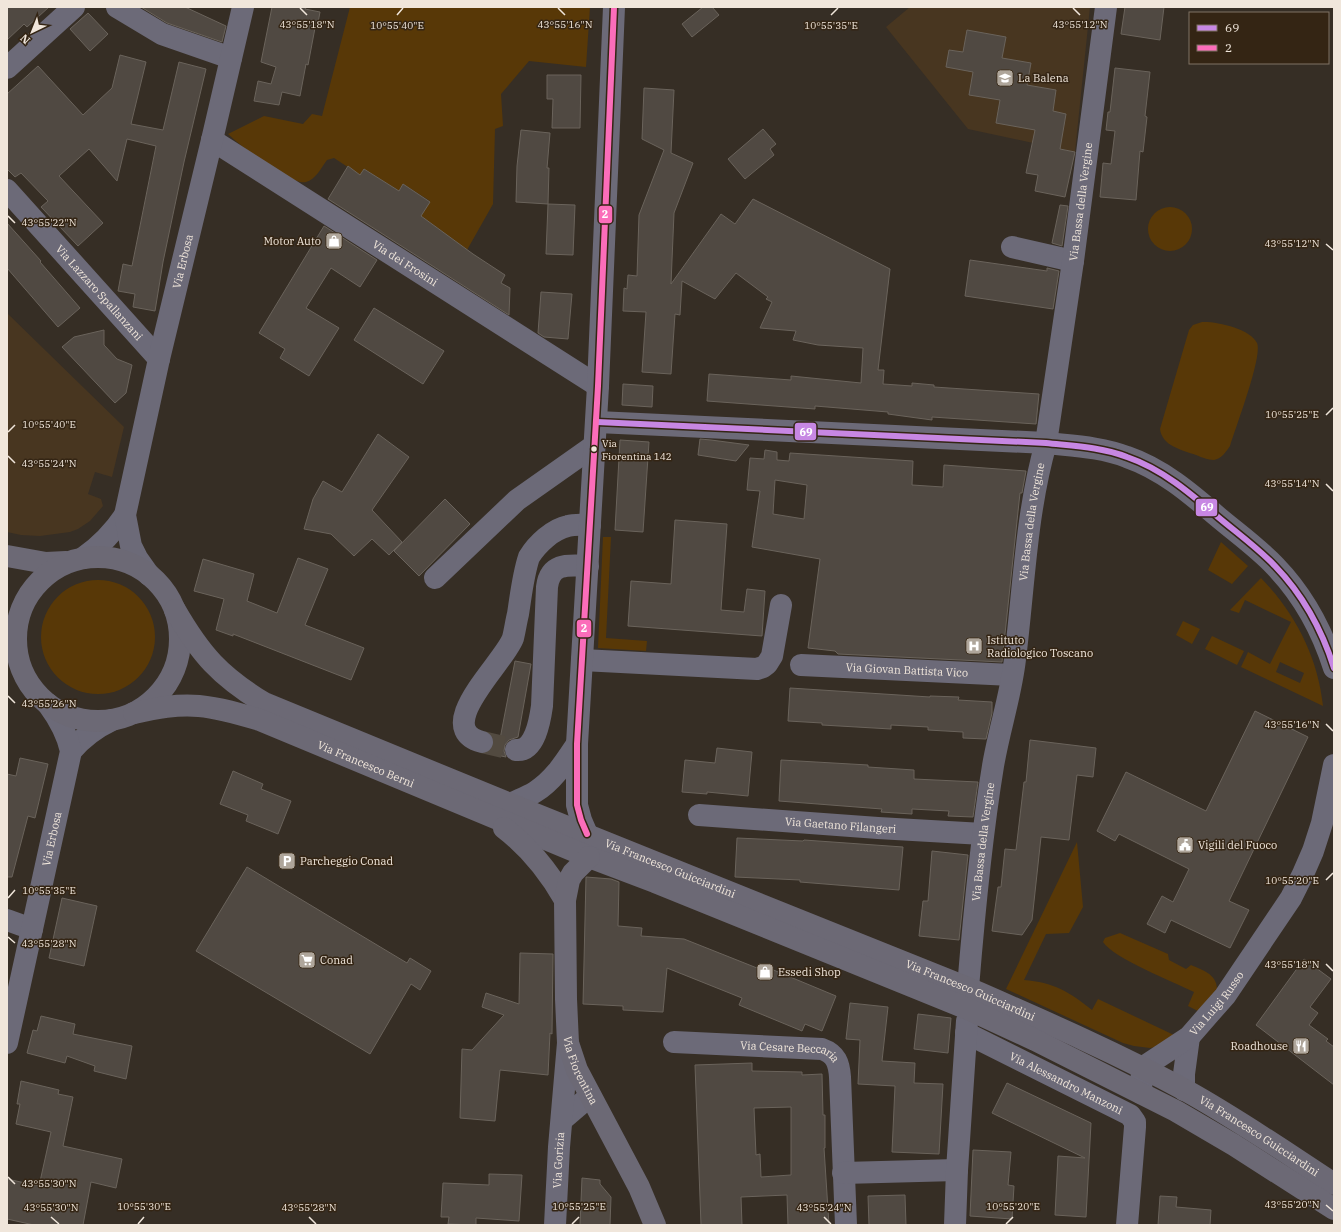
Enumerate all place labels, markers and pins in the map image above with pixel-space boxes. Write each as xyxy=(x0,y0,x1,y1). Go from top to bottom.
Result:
school or university icon: La Balena xyxy=(995,68,1015,88)
place label: La Balena xyxy=(1018,71,1069,85)
shop icon: Motor Auto xyxy=(324,231,344,251)
place label: Motor Auto xyxy=(263,234,321,248)
place label: Via Fiorentina 142 xyxy=(602,437,672,463)
marker: Via Fiorentina 142 xyxy=(589,444,599,454)
place label: Istituto Radiologico Toscano xyxy=(987,633,1093,660)
hospital icon: Istituto Radiologico Toscano xyxy=(964,636,984,656)
public building icon: Vigili del Fuoco xyxy=(1175,835,1195,855)
place label: Vigili del Fuoco xyxy=(1198,838,1277,852)
parking icon: Parcheggio Conad xyxy=(277,851,297,871)
place label: Parcheggio Conad xyxy=(300,854,393,868)
supermarket icon: Conad xyxy=(297,950,317,970)
place label: Conad xyxy=(320,953,353,967)
shop icon: Essedi Shop xyxy=(755,962,775,982)
place label: Essedi Shop xyxy=(778,965,841,979)
restaurant icon: Roadhouse xyxy=(1291,1036,1311,1056)
place label: Roadhouse xyxy=(1231,1039,1288,1053)

